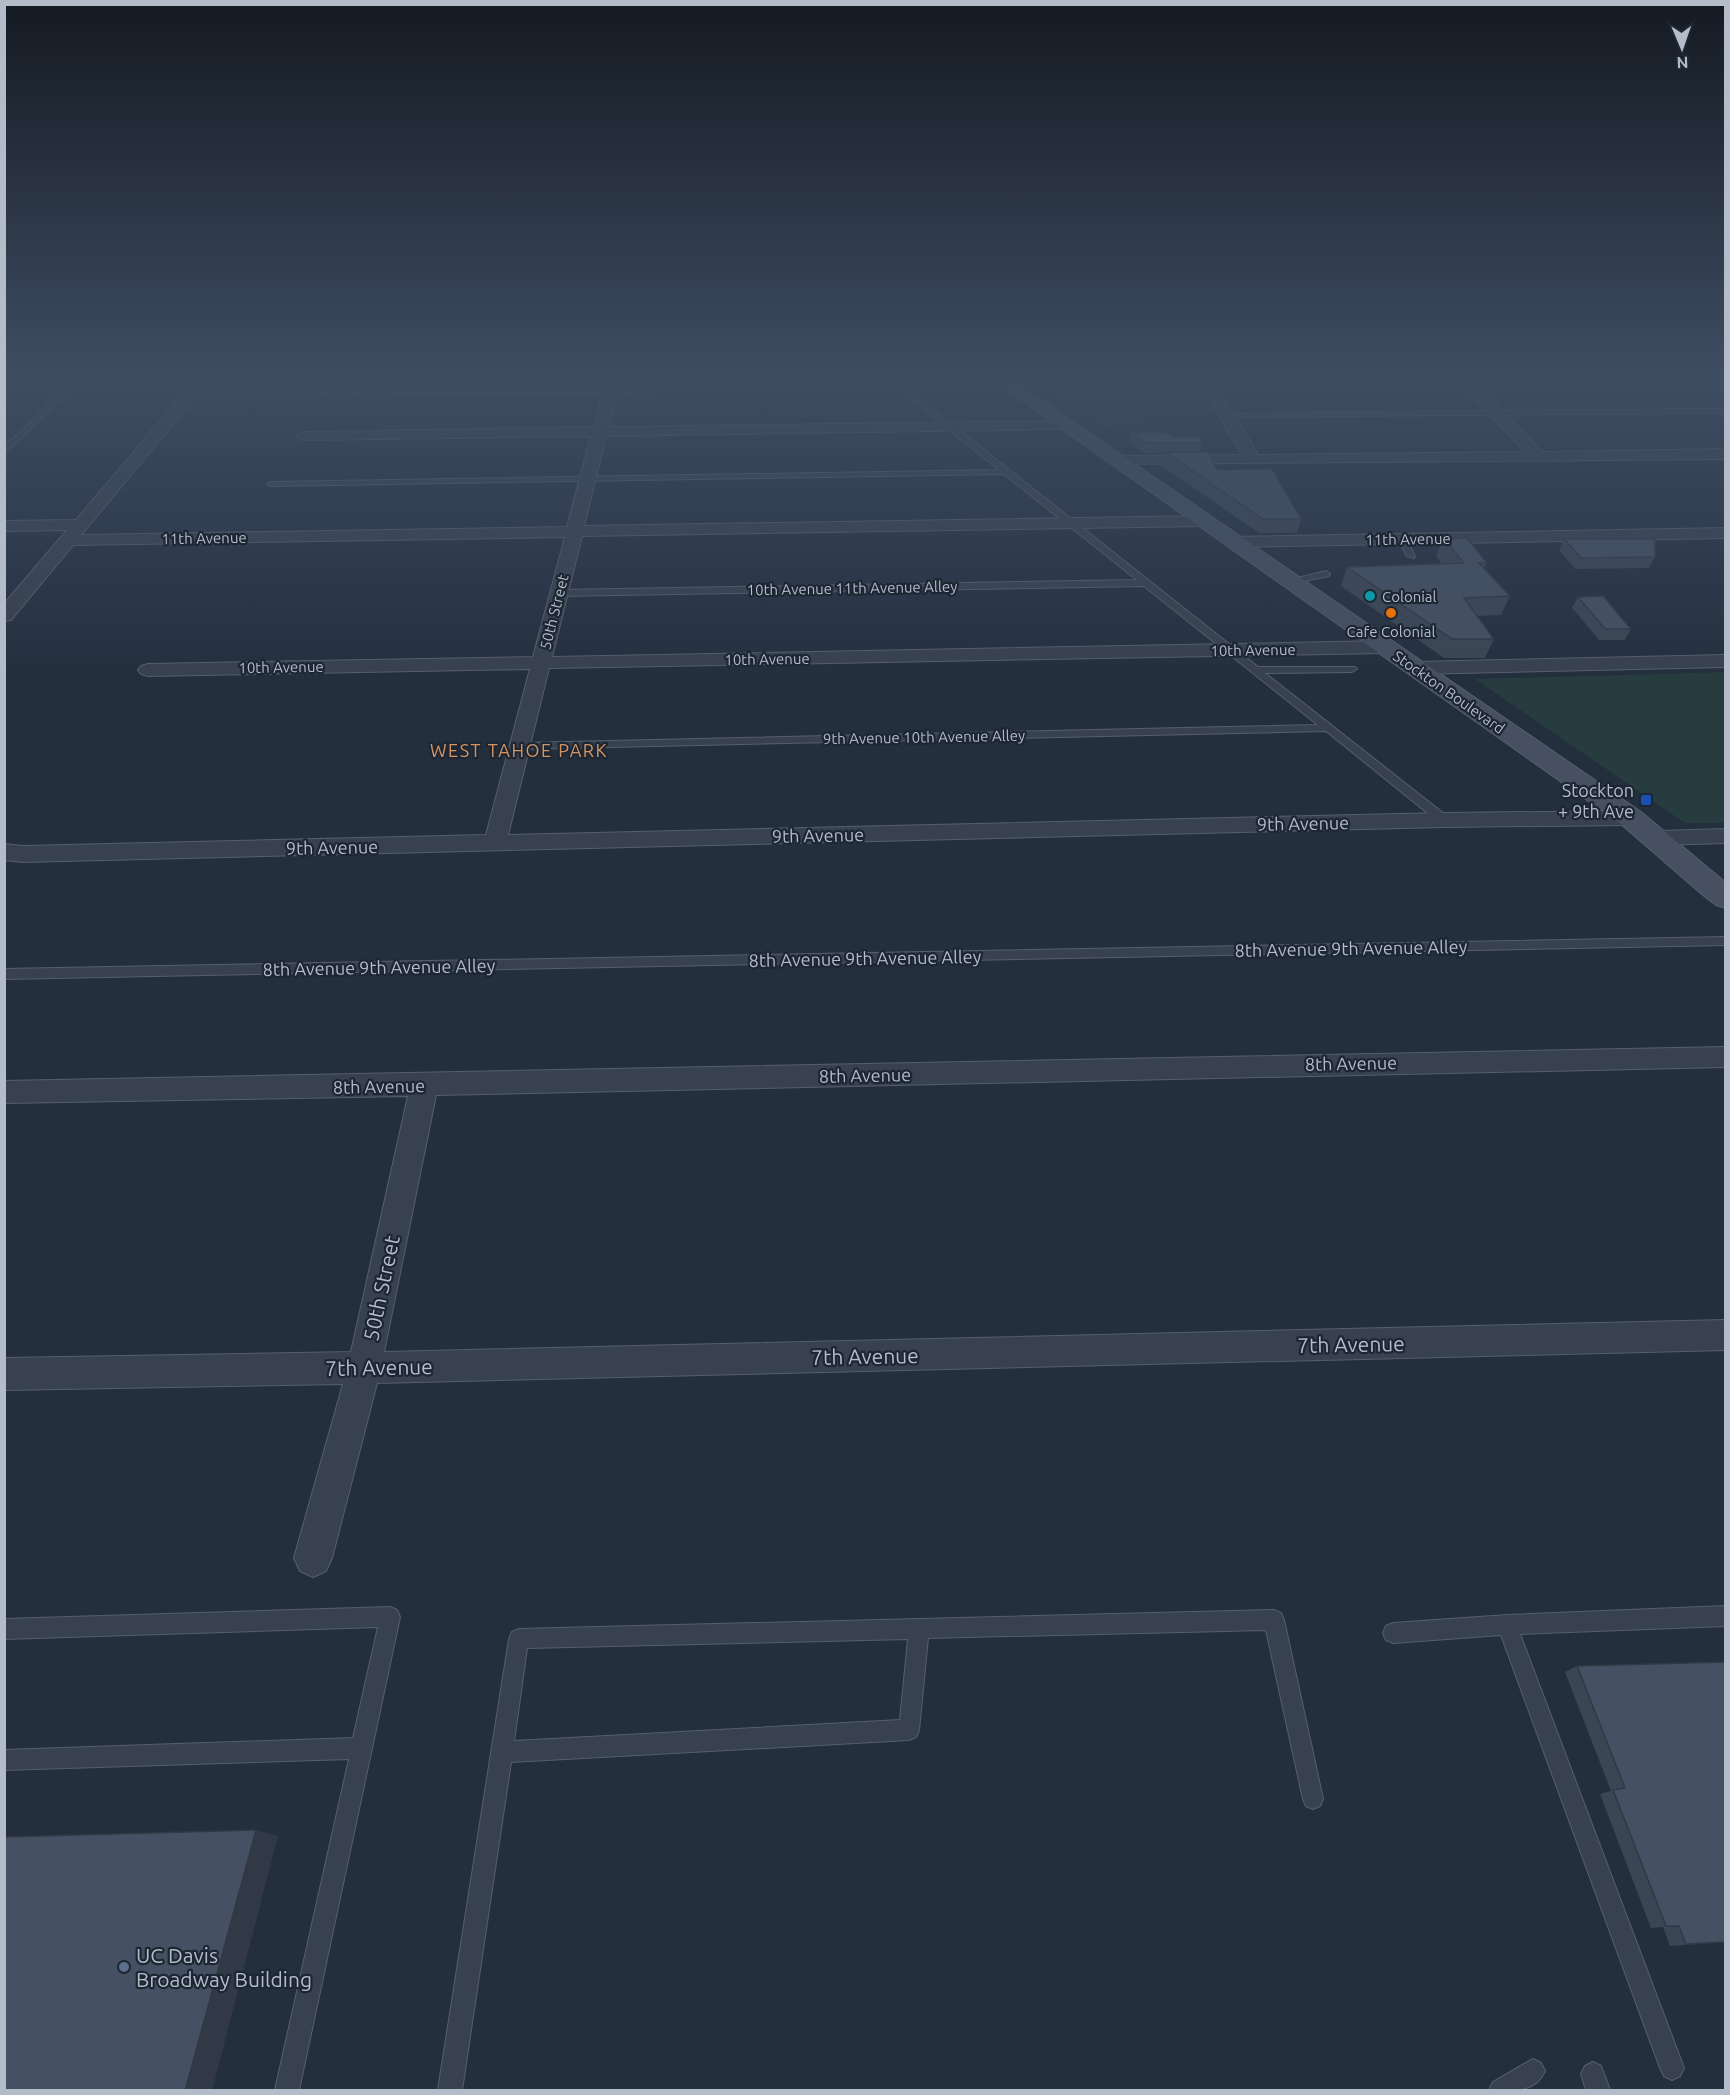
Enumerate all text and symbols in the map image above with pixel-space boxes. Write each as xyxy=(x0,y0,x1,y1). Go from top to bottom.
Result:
north arrow xyxy=(1652,18,1712,78)
text: N xyxy=(1676,54,1689,72)
street label: 11th Avenue xyxy=(161,529,247,547)
street label: 11th Avenue xyxy=(1365,530,1451,548)
street label: 50th Street xyxy=(536,573,572,651)
street label: 10th Avenue 11th Avenue Alley xyxy=(747,578,957,598)
place label: Colonial xyxy=(1382,588,1437,605)
marker: Colonial xyxy=(1363,589,1377,603)
marker: Cafe Colonial xyxy=(1384,606,1398,620)
place label: Cafe Colonial xyxy=(1347,623,1435,640)
street label: 10th Avenue xyxy=(1210,641,1296,659)
street label: Stockton Boulevard xyxy=(1390,647,1508,737)
street label: 10th Avenue xyxy=(724,650,810,668)
street label: 10th Avenue xyxy=(238,658,324,676)
street label: 9th Avenue 10th Avenue Alley xyxy=(823,727,1025,747)
district label: WEST TAHOE PARK xyxy=(430,740,608,760)
place label: Stockton + 9th Ave xyxy=(1558,780,1634,821)
marker: Stockton + 9th Ave xyxy=(1639,793,1653,807)
street label: 9th Avenue xyxy=(1257,812,1349,834)
street label: 9th Avenue xyxy=(772,824,864,846)
street label: 9th Avenue xyxy=(286,836,378,858)
street label: 8th Avenue 9th Avenue Alley xyxy=(1235,936,1468,960)
street label: 8th Avenue 9th Avenue Alley xyxy=(749,946,982,970)
street label: 8th Avenue 9th Avenue Alley xyxy=(263,955,496,979)
street label: 8th Avenue xyxy=(1305,1052,1397,1074)
street label: 8th Avenue xyxy=(819,1064,911,1086)
street label: 8th Avenue xyxy=(333,1075,425,1097)
street label: 50th Street xyxy=(358,1233,404,1343)
street label: 7th Avenue xyxy=(1297,1331,1405,1357)
street label: 7th Avenue xyxy=(811,1343,919,1369)
street label: 7th Avenue xyxy=(325,1354,433,1380)
place label: UC Davis Broadway Building xyxy=(136,1943,312,1991)
marker: UC Davis Broadway Building xyxy=(117,1960,131,1974)

